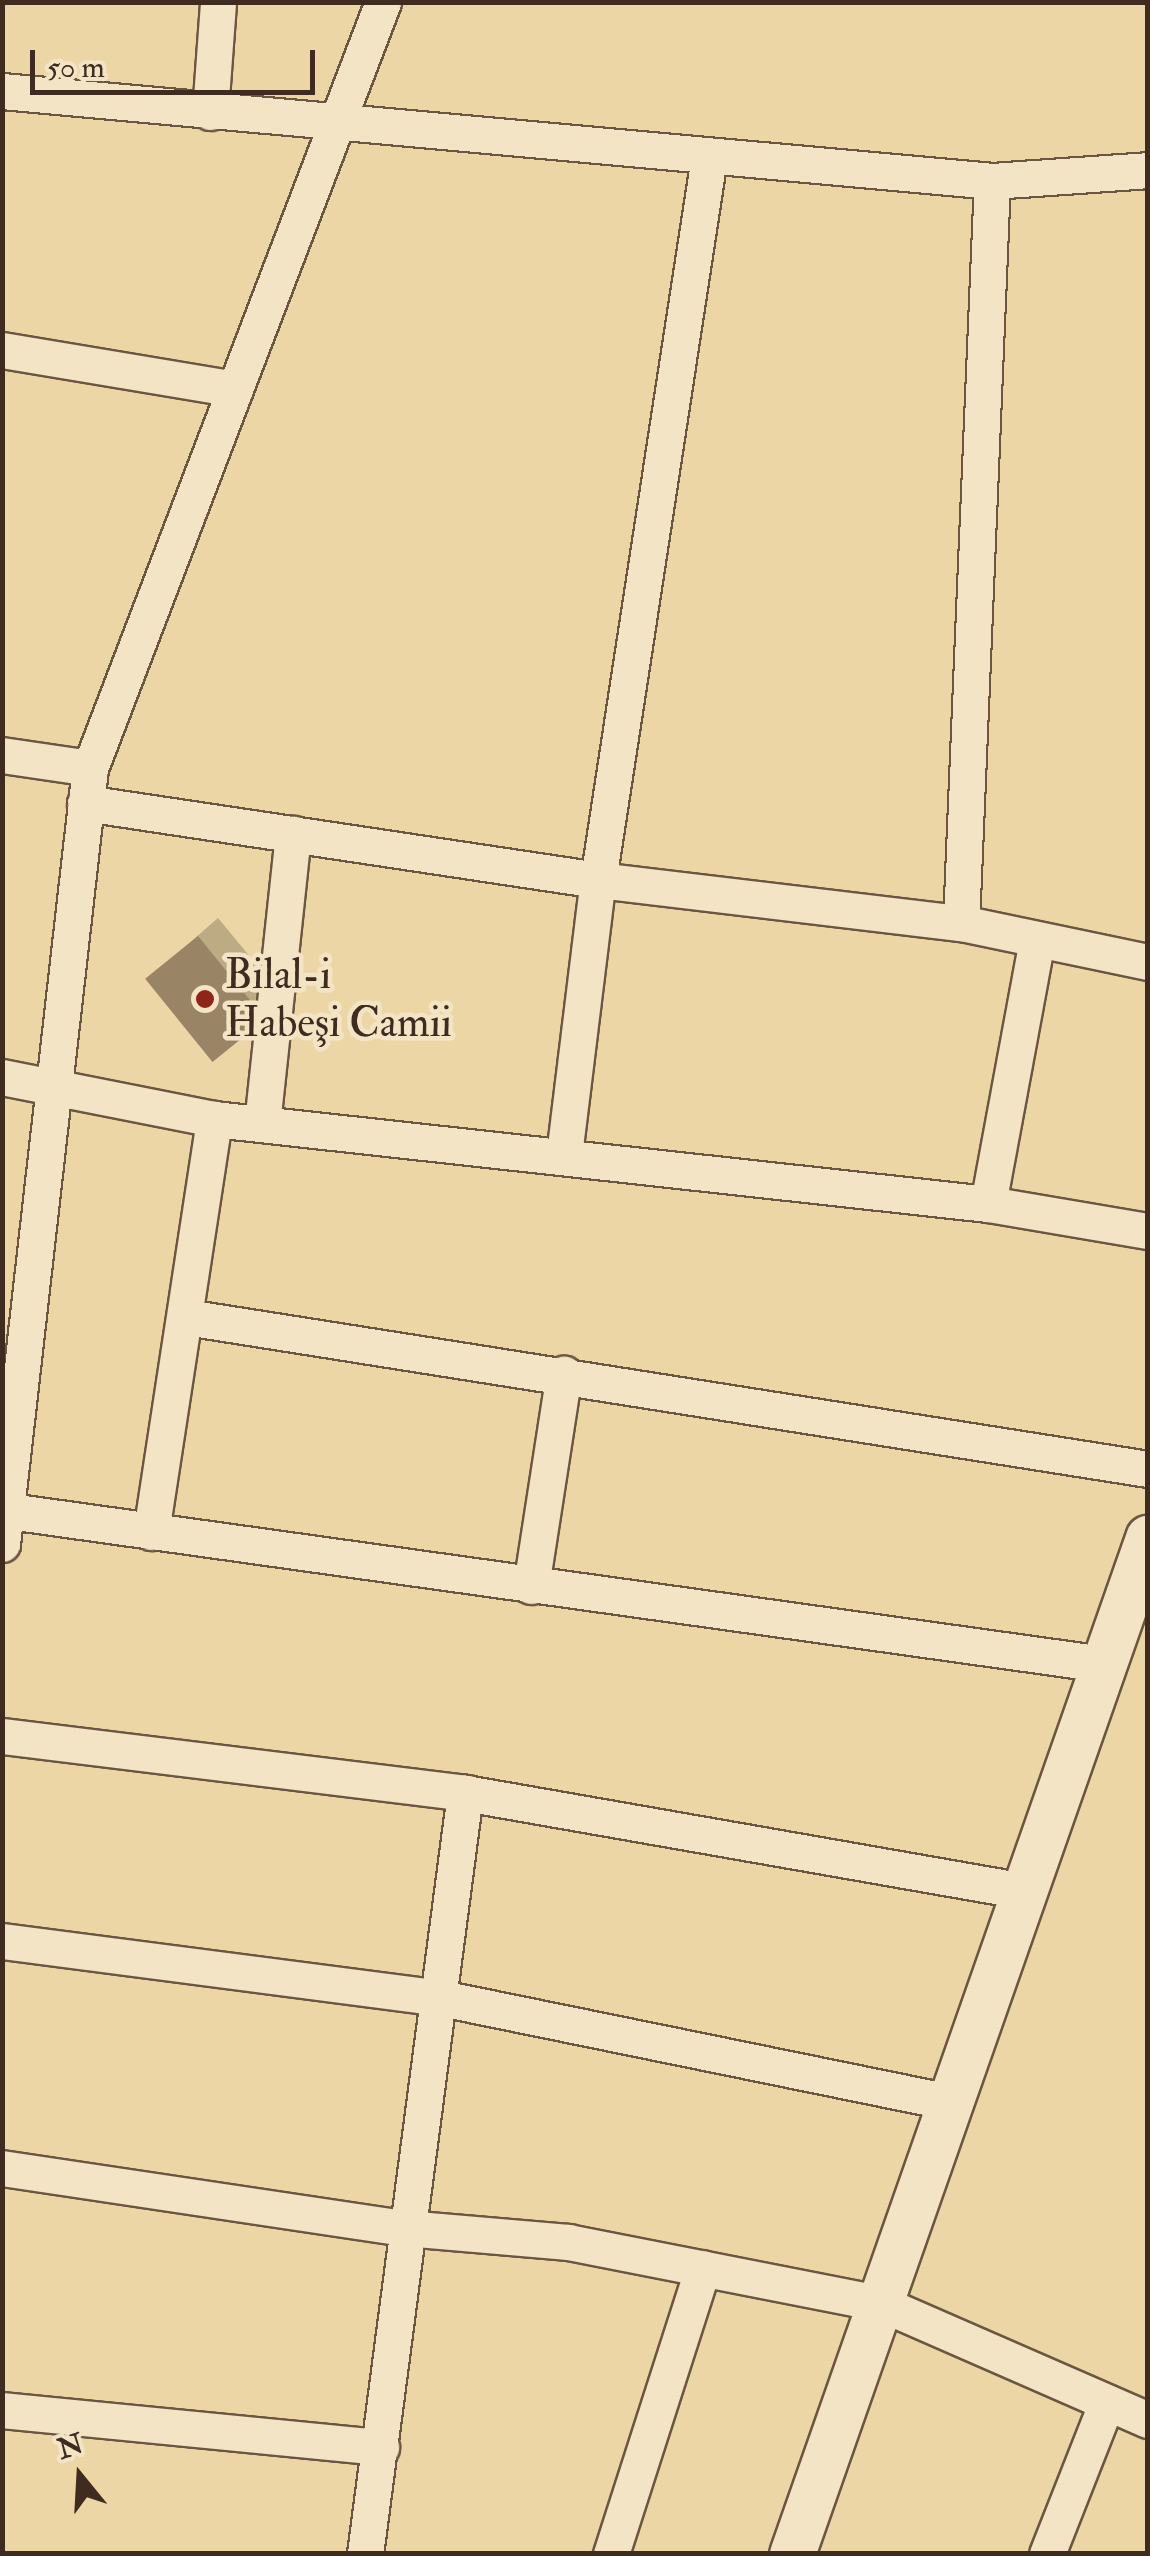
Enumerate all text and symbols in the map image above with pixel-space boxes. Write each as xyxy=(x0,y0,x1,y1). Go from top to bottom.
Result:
scale bar xyxy=(35,30,320,92)
text: 50 m xyxy=(47,49,105,86)
place label: Bilal-i Habeşi Camii xyxy=(225,950,452,1048)
marker: Bilal-i Habeşi Camii xyxy=(194,988,216,1010)
north arrow xyxy=(30,2426,130,2526)
text: N xyxy=(53,2426,88,2468)

